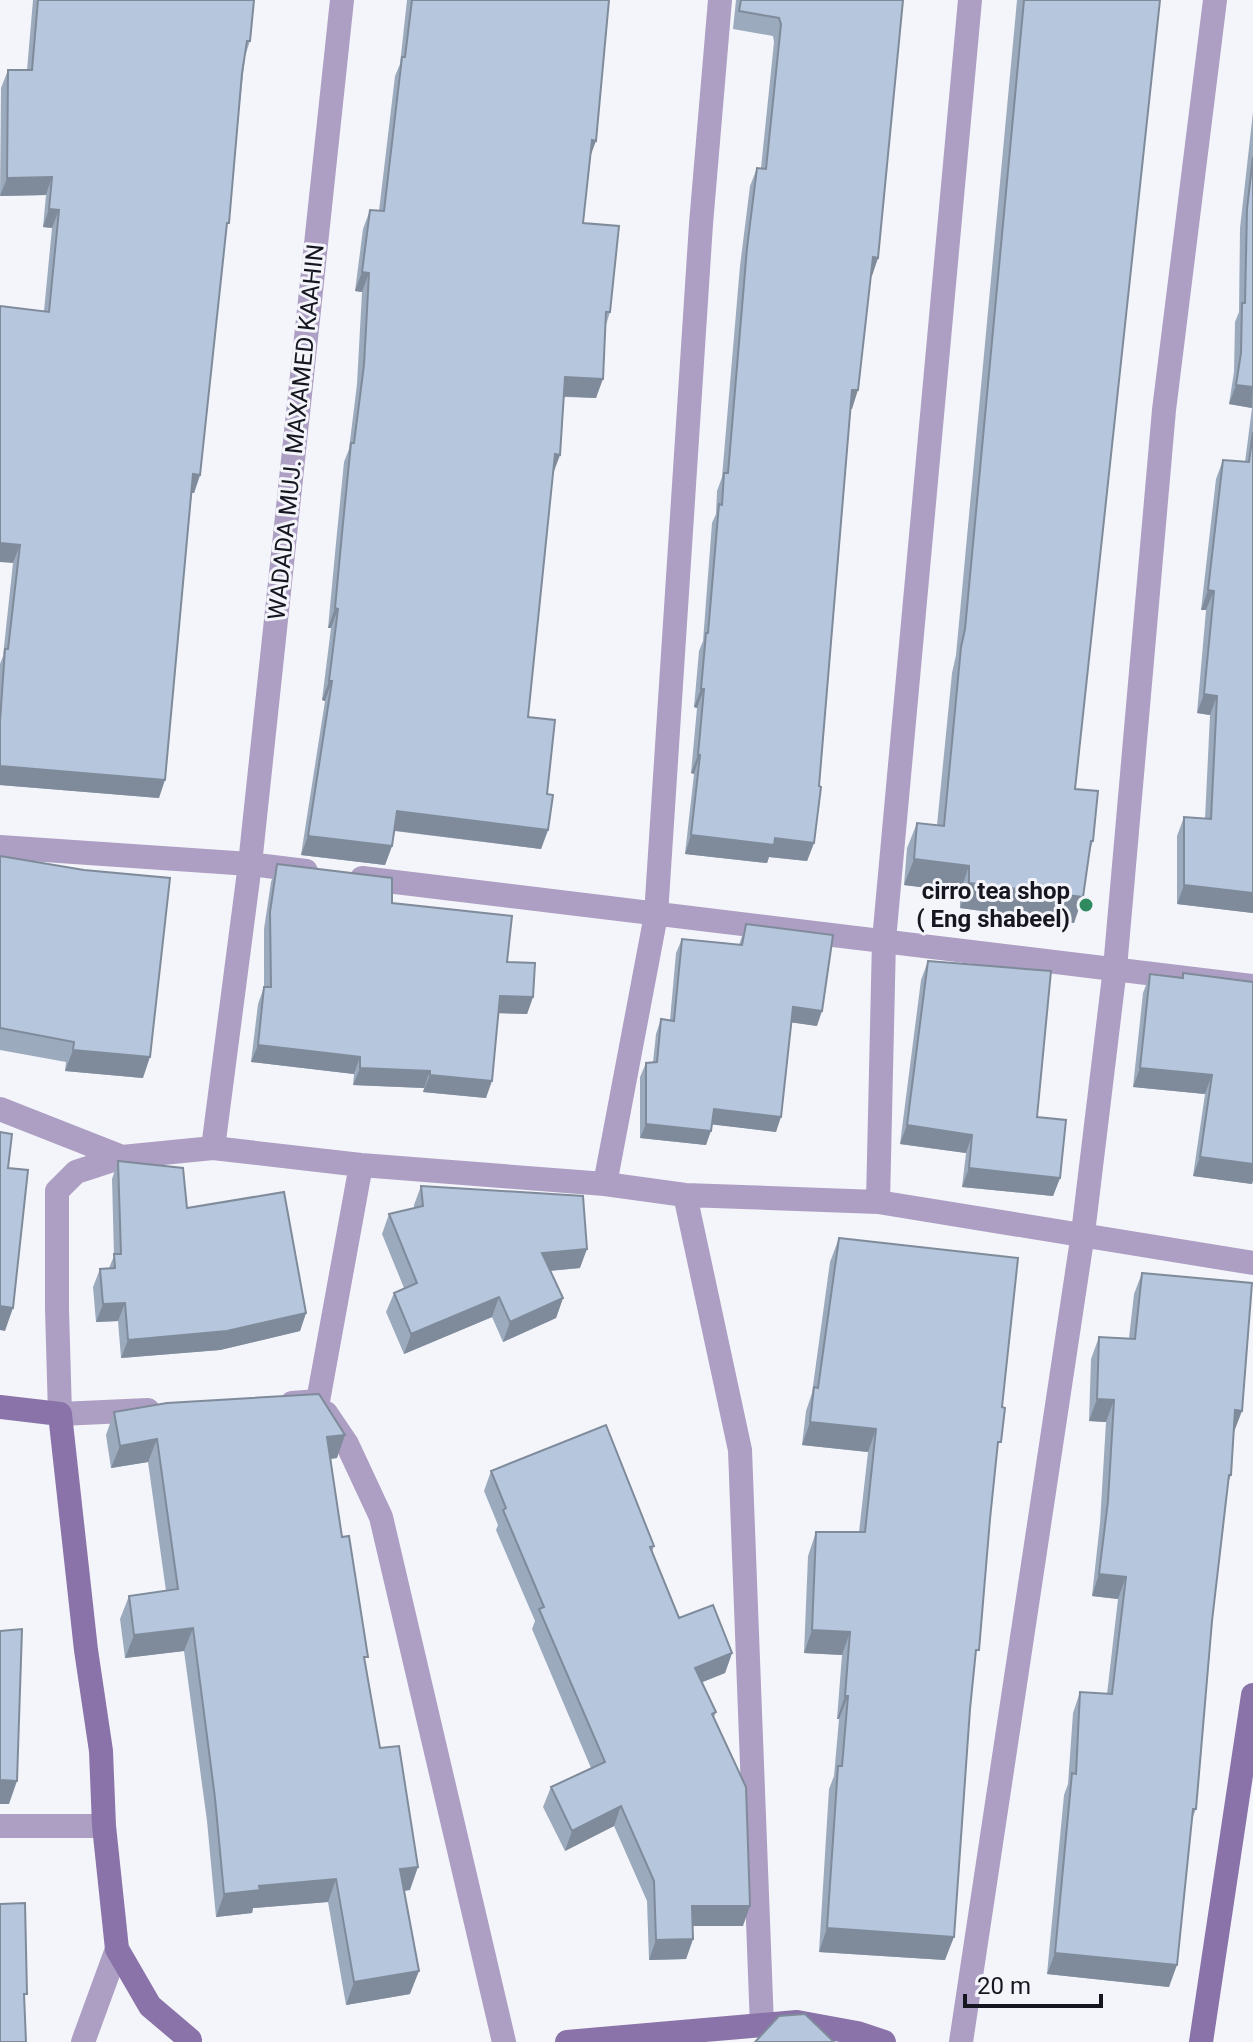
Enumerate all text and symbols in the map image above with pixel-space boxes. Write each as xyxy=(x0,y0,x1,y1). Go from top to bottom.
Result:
street label: WADADA MUJ. MAXAMED KAAHIN xyxy=(262,243,330,621)
place label: cirro tea shop ( Eng shabeel) xyxy=(916,877,1070,933)
marker: cirro tea shop ( Eng shabeel) xyxy=(1077,896,1095,914)
scale bar xyxy=(965,1958,1101,2008)
text: 20 m xyxy=(977,1972,1031,2000)

